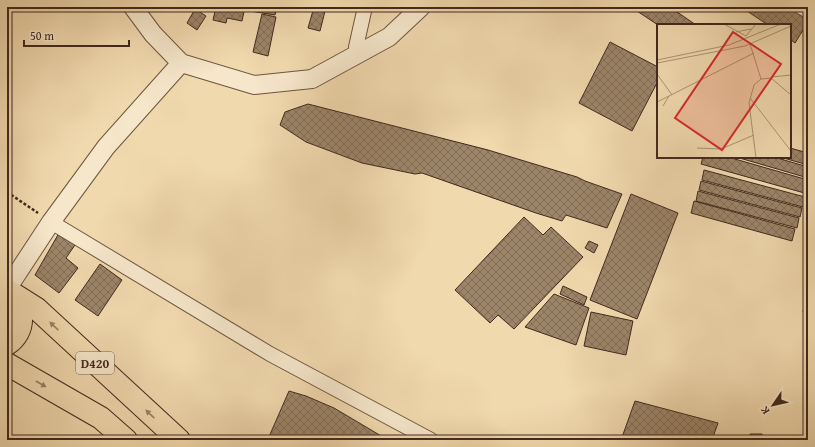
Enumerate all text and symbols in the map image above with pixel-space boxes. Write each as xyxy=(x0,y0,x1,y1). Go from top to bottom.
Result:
scale bar xyxy=(24,22,129,48)
inset map xyxy=(657,24,791,158)
text: 50 m xyxy=(30,27,54,44)
one-way arrow xyxy=(49,321,60,330)
road number: D420 xyxy=(76,352,114,374)
one-way arrow xyxy=(35,380,47,387)
north arrow xyxy=(753,385,793,425)
text: K xyxy=(756,403,773,418)
one-way arrow xyxy=(145,409,155,418)

